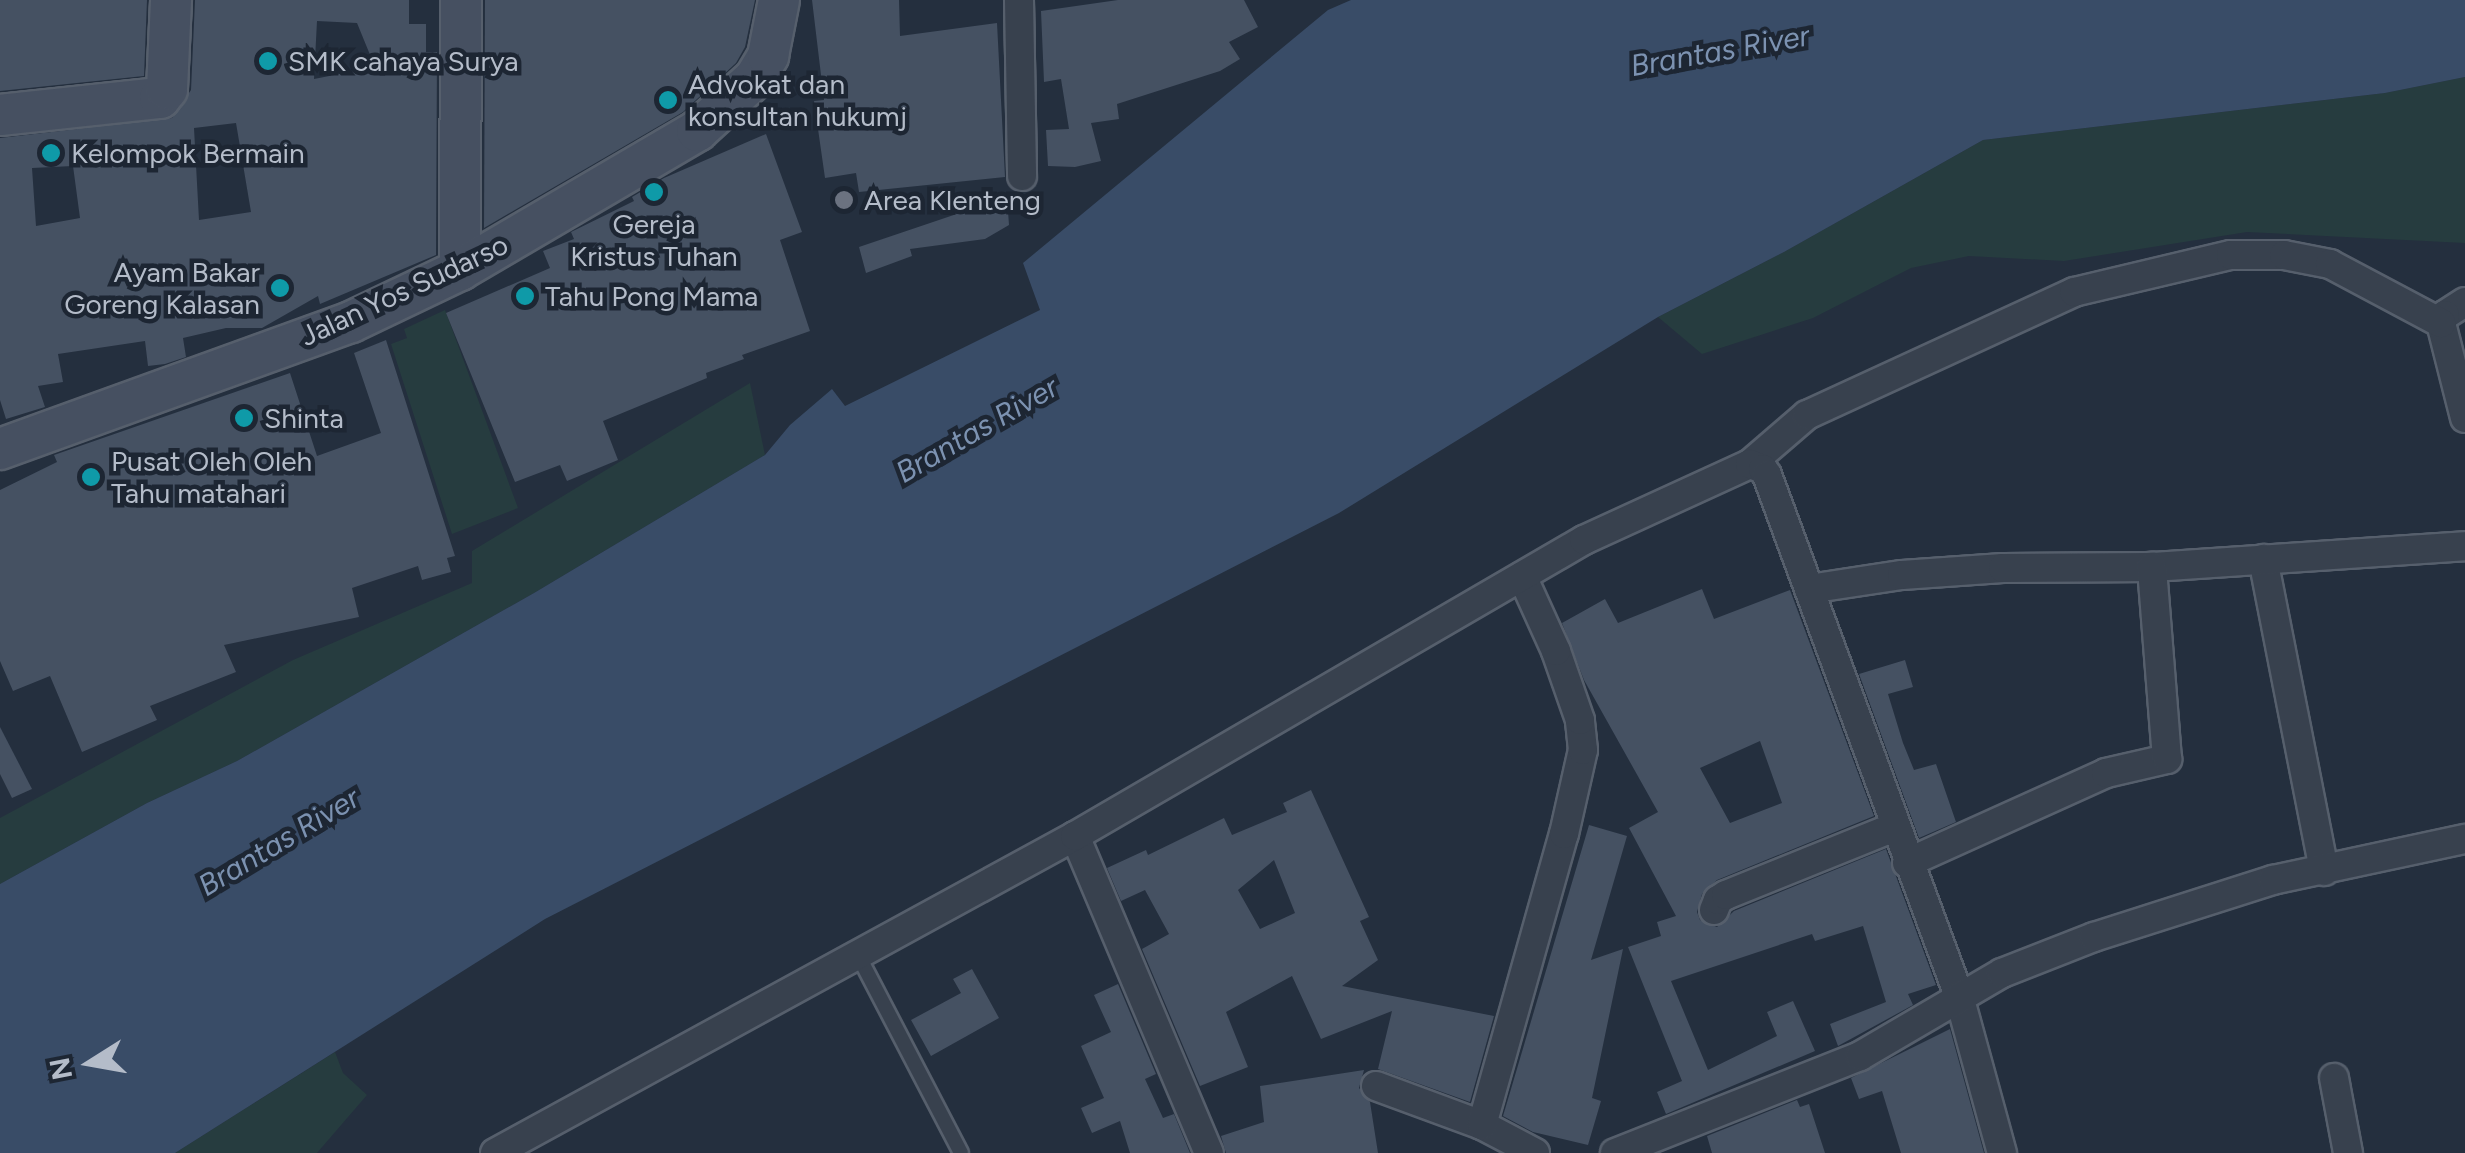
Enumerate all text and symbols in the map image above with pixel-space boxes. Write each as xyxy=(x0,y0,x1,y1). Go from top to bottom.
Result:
water label: Brantas River xyxy=(1628,18,1812,84)
place label: SMK cahaya Surya xyxy=(288,44,519,78)
marker: SMK cahaya Surya xyxy=(257,50,279,72)
place label: Advokat dan konsultan hukumj xyxy=(688,67,907,133)
marker: Advokat dan konsultan hukumj xyxy=(657,89,679,111)
place label: Kelompok Bermain xyxy=(71,136,305,170)
marker: Kelompok Bermain xyxy=(40,142,62,164)
marker: Gereja Kristus Tuhan xyxy=(643,181,665,203)
place label: Area Klenteng xyxy=(864,183,1041,217)
marker: Area Klenteng xyxy=(833,189,855,211)
place label: Gereja Kristus Tuhan xyxy=(570,207,738,273)
street label: Jalan Yos Sudarso xyxy=(295,227,513,353)
place label: Ayam Bakar Goreng Kalasan xyxy=(64,255,260,321)
marker: Ayam Bakar Goreng Kalasan xyxy=(269,277,291,299)
place label: Tahu Pong Mama xyxy=(545,279,758,313)
marker: Tahu Pong Mama xyxy=(514,285,536,307)
water label: Brantas River xyxy=(890,369,1064,491)
place label: Shinta xyxy=(264,401,344,435)
marker: Shinta xyxy=(233,407,255,429)
place label: Pusat Oleh Oleh Tahu matahari xyxy=(111,444,312,510)
marker: Pusat Oleh Oleh Tahu matahari xyxy=(80,466,102,488)
water label: Brantas River xyxy=(192,780,366,904)
north arrow xyxy=(40,1013,140,1113)
text: N xyxy=(42,1055,79,1083)

